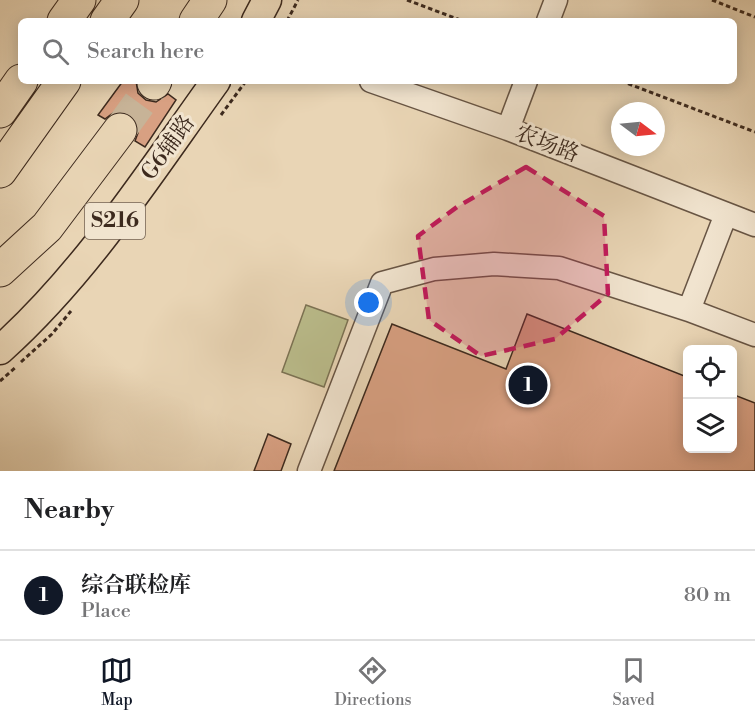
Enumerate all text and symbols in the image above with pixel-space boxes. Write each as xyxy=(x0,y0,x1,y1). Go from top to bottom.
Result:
search box xyxy=(18,18,737,84)
icon: search xyxy=(39,35,72,68)
text: Search here xyxy=(87,38,204,65)
north arrow xyxy=(611,102,665,156)
street label: G6辅路 xyxy=(135,110,201,186)
street label: 农场路 xyxy=(511,120,583,168)
road number: S216 xyxy=(85,203,145,239)
your location xyxy=(354,288,383,317)
map controls xyxy=(683,345,737,453)
button: locate xyxy=(683,345,737,399)
pin: 1 xyxy=(508,362,548,408)
button: layers xyxy=(683,399,737,453)
text: Nearby xyxy=(24,494,114,526)
text: 综合联检库 xyxy=(81,572,191,599)
text: 1 xyxy=(39,583,48,608)
text: 80 m xyxy=(684,583,731,608)
text: Place xyxy=(81,599,131,624)
tab: Map xyxy=(100,654,133,710)
tab: Directions xyxy=(334,654,412,710)
tab: Saved xyxy=(612,654,655,710)

